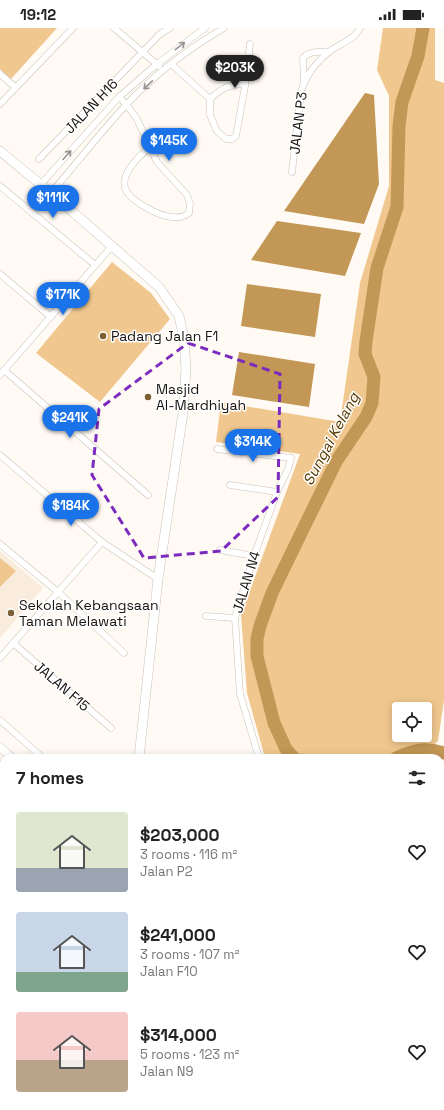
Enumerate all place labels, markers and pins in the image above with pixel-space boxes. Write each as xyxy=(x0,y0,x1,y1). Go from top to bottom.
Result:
pin: $203K xyxy=(207,55,263,89)
pin: $145K xyxy=(141,128,197,162)
pin: $111K xyxy=(25,185,81,219)
pin: $171K xyxy=(35,282,91,316)
place label: Padang Jalan F1 xyxy=(111,327,218,345)
marker: Padang Jalan F1 xyxy=(98,331,108,341)
place label: Masjid Al-Mardhiyah xyxy=(156,380,246,414)
marker: Masjid Al-Mardhiyah xyxy=(143,392,153,402)
pin: $241K xyxy=(42,405,98,439)
pin: $314K xyxy=(225,429,281,463)
pin: $184K xyxy=(43,493,99,527)
place label: Sekolah Kebangsaan Taman Melawati xyxy=(19,596,159,630)
marker: Sekolah Kebangsaan Taman Melawati xyxy=(6,608,16,618)

